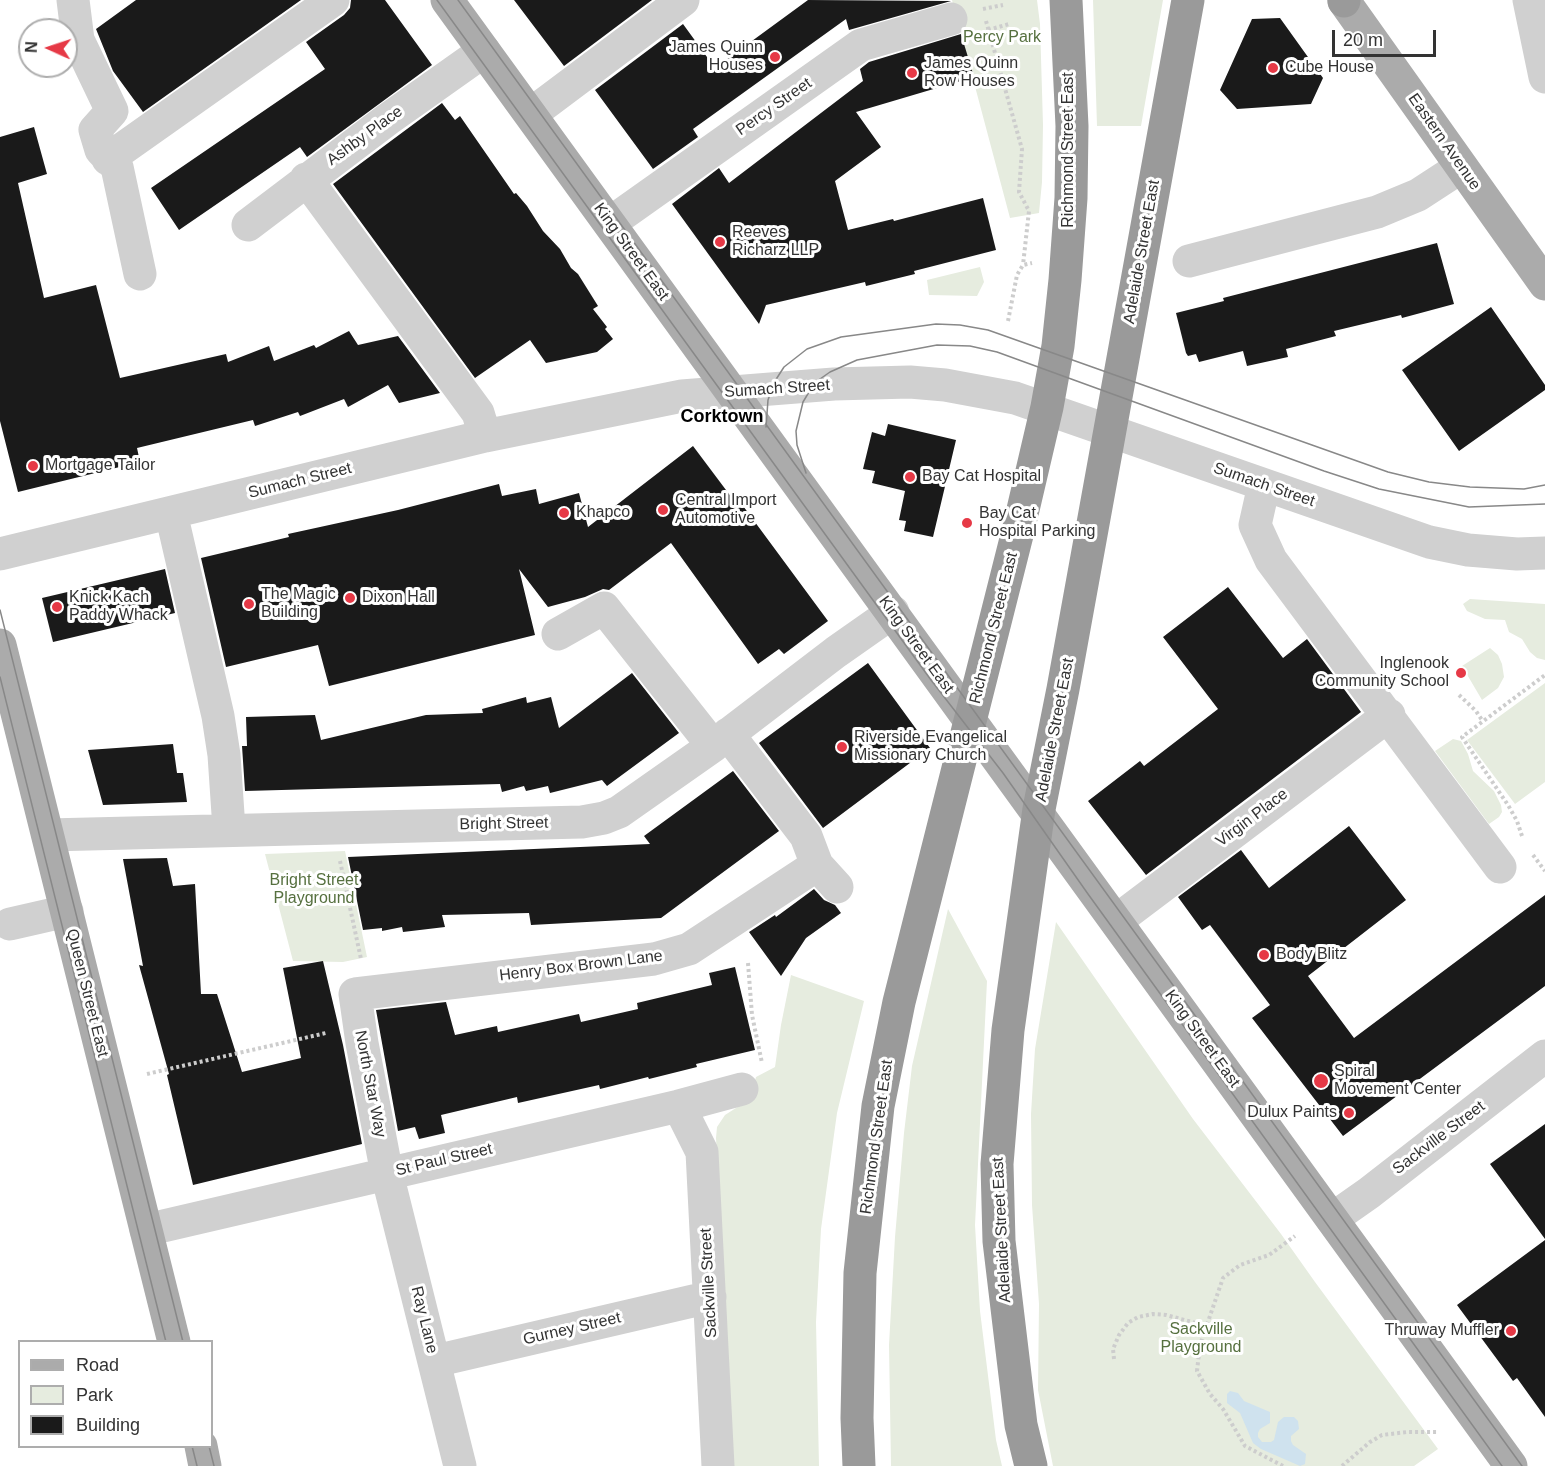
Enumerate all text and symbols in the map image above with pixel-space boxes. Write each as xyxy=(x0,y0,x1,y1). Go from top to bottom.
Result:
north arrow xyxy=(18,18,78,78)
scale bar xyxy=(1335,18,1438,56)
park label: Percy Park xyxy=(963,28,1041,48)
text: 20 m xyxy=(1343,30,1383,50)
place label: James Quinn Houses xyxy=(669,38,763,76)
text: N xyxy=(23,41,40,53)
marker: James Quinn Houses xyxy=(768,50,782,64)
place label: James Quinn Row Houses xyxy=(924,54,1018,92)
place label: Cube House xyxy=(1285,58,1374,78)
marker: Cube House xyxy=(1266,61,1280,75)
marker: James Quinn Row Houses xyxy=(905,66,919,80)
street label: Richmond Street East xyxy=(1059,72,1079,228)
street label: Percy Street xyxy=(732,74,816,140)
street label: Eastern Avenue xyxy=(1404,90,1484,194)
street label: Ashby Place xyxy=(323,102,407,170)
street label: Adelaide Street East xyxy=(1120,179,1164,325)
street label: King Street East xyxy=(589,200,673,304)
place label: Reeves Richarz LLP xyxy=(732,223,819,261)
marker: Reeves Richarz LLP xyxy=(713,235,727,249)
street label: Sumach Street xyxy=(724,376,830,402)
district label: Corktown xyxy=(681,406,763,428)
place label: Mortgage Tailor xyxy=(45,456,155,476)
marker: Mortgage Tailor xyxy=(26,459,40,473)
street label: Sumach Street xyxy=(246,459,354,503)
street label: Sumach Street xyxy=(1211,459,1317,511)
place label: Bay Cat Hospital xyxy=(922,467,1041,487)
marker: Bay Cat Hospital xyxy=(903,470,917,484)
place label: Central Import Automotive xyxy=(675,491,776,529)
place label: Khapco xyxy=(576,503,630,523)
marker: Central Import Automotive xyxy=(656,503,670,517)
place label: Bay Cat Hospital Parking xyxy=(979,504,1096,542)
marker: Khapco xyxy=(557,506,571,520)
marker: Bay Cat Hospital Parking xyxy=(960,516,974,530)
street label: Richmond Street East xyxy=(966,550,1022,706)
place label: The Magic Building xyxy=(261,585,336,623)
place label: Knick Kach Paddy Whack xyxy=(69,588,168,626)
place label: Dixon Hall xyxy=(362,588,435,608)
marker: Dixon Hall xyxy=(343,591,357,605)
street label: King Street East xyxy=(874,593,958,697)
marker: The Magic Building xyxy=(242,597,256,611)
marker: Knick Kach Paddy Whack xyxy=(50,600,64,614)
place label: Inglenook Community School xyxy=(1315,654,1449,692)
street label: Adelaide Street East xyxy=(1032,657,1078,803)
marker: Inglenook Community School xyxy=(1454,666,1468,680)
place label: Riverside Evangelical Missionary Church xyxy=(854,728,1007,766)
marker: Riverside Evangelical Missionary Church xyxy=(835,740,849,754)
street label: Virgin Place xyxy=(1212,785,1292,851)
street label: Bright Street xyxy=(459,814,549,834)
park label: Bright Street Playground xyxy=(270,871,358,909)
street label: Queen Street East xyxy=(62,927,112,1059)
place label: Body Blitz xyxy=(1276,945,1347,965)
street label: Henry Box Brown Lane xyxy=(498,946,664,986)
marker: Body Blitz xyxy=(1257,948,1271,962)
street label: King Street East xyxy=(1160,987,1244,1091)
street label: North Star Way xyxy=(350,1029,390,1139)
street label: Richmond Street East xyxy=(857,1059,897,1215)
place label: Spiral Movement Center xyxy=(1334,1062,1461,1100)
marker: Spiral Movement Center xyxy=(1312,1072,1330,1090)
street label: Sackville Street xyxy=(1389,1097,1489,1179)
place label: Dulux Paints xyxy=(1247,1103,1337,1123)
marker: Dulux Paints xyxy=(1342,1106,1356,1120)
street label: St Paul Street xyxy=(394,1140,494,1180)
street label: Adelaide Street East xyxy=(989,1157,1015,1303)
street label: Sackville Street xyxy=(697,1227,721,1339)
street label: Ray Lane xyxy=(406,1284,442,1356)
street label: Gurney Street xyxy=(521,1308,623,1350)
park label: Sackville Playground xyxy=(1161,1320,1241,1358)
place label: Thruway Muffler xyxy=(1385,1321,1499,1341)
marker: Thruway Muffler xyxy=(1504,1324,1518,1338)
legend xyxy=(18,1340,213,1448)
text: Road xyxy=(76,1355,119,1375)
text: Park xyxy=(76,1385,113,1405)
text: Building xyxy=(76,1415,140,1435)

